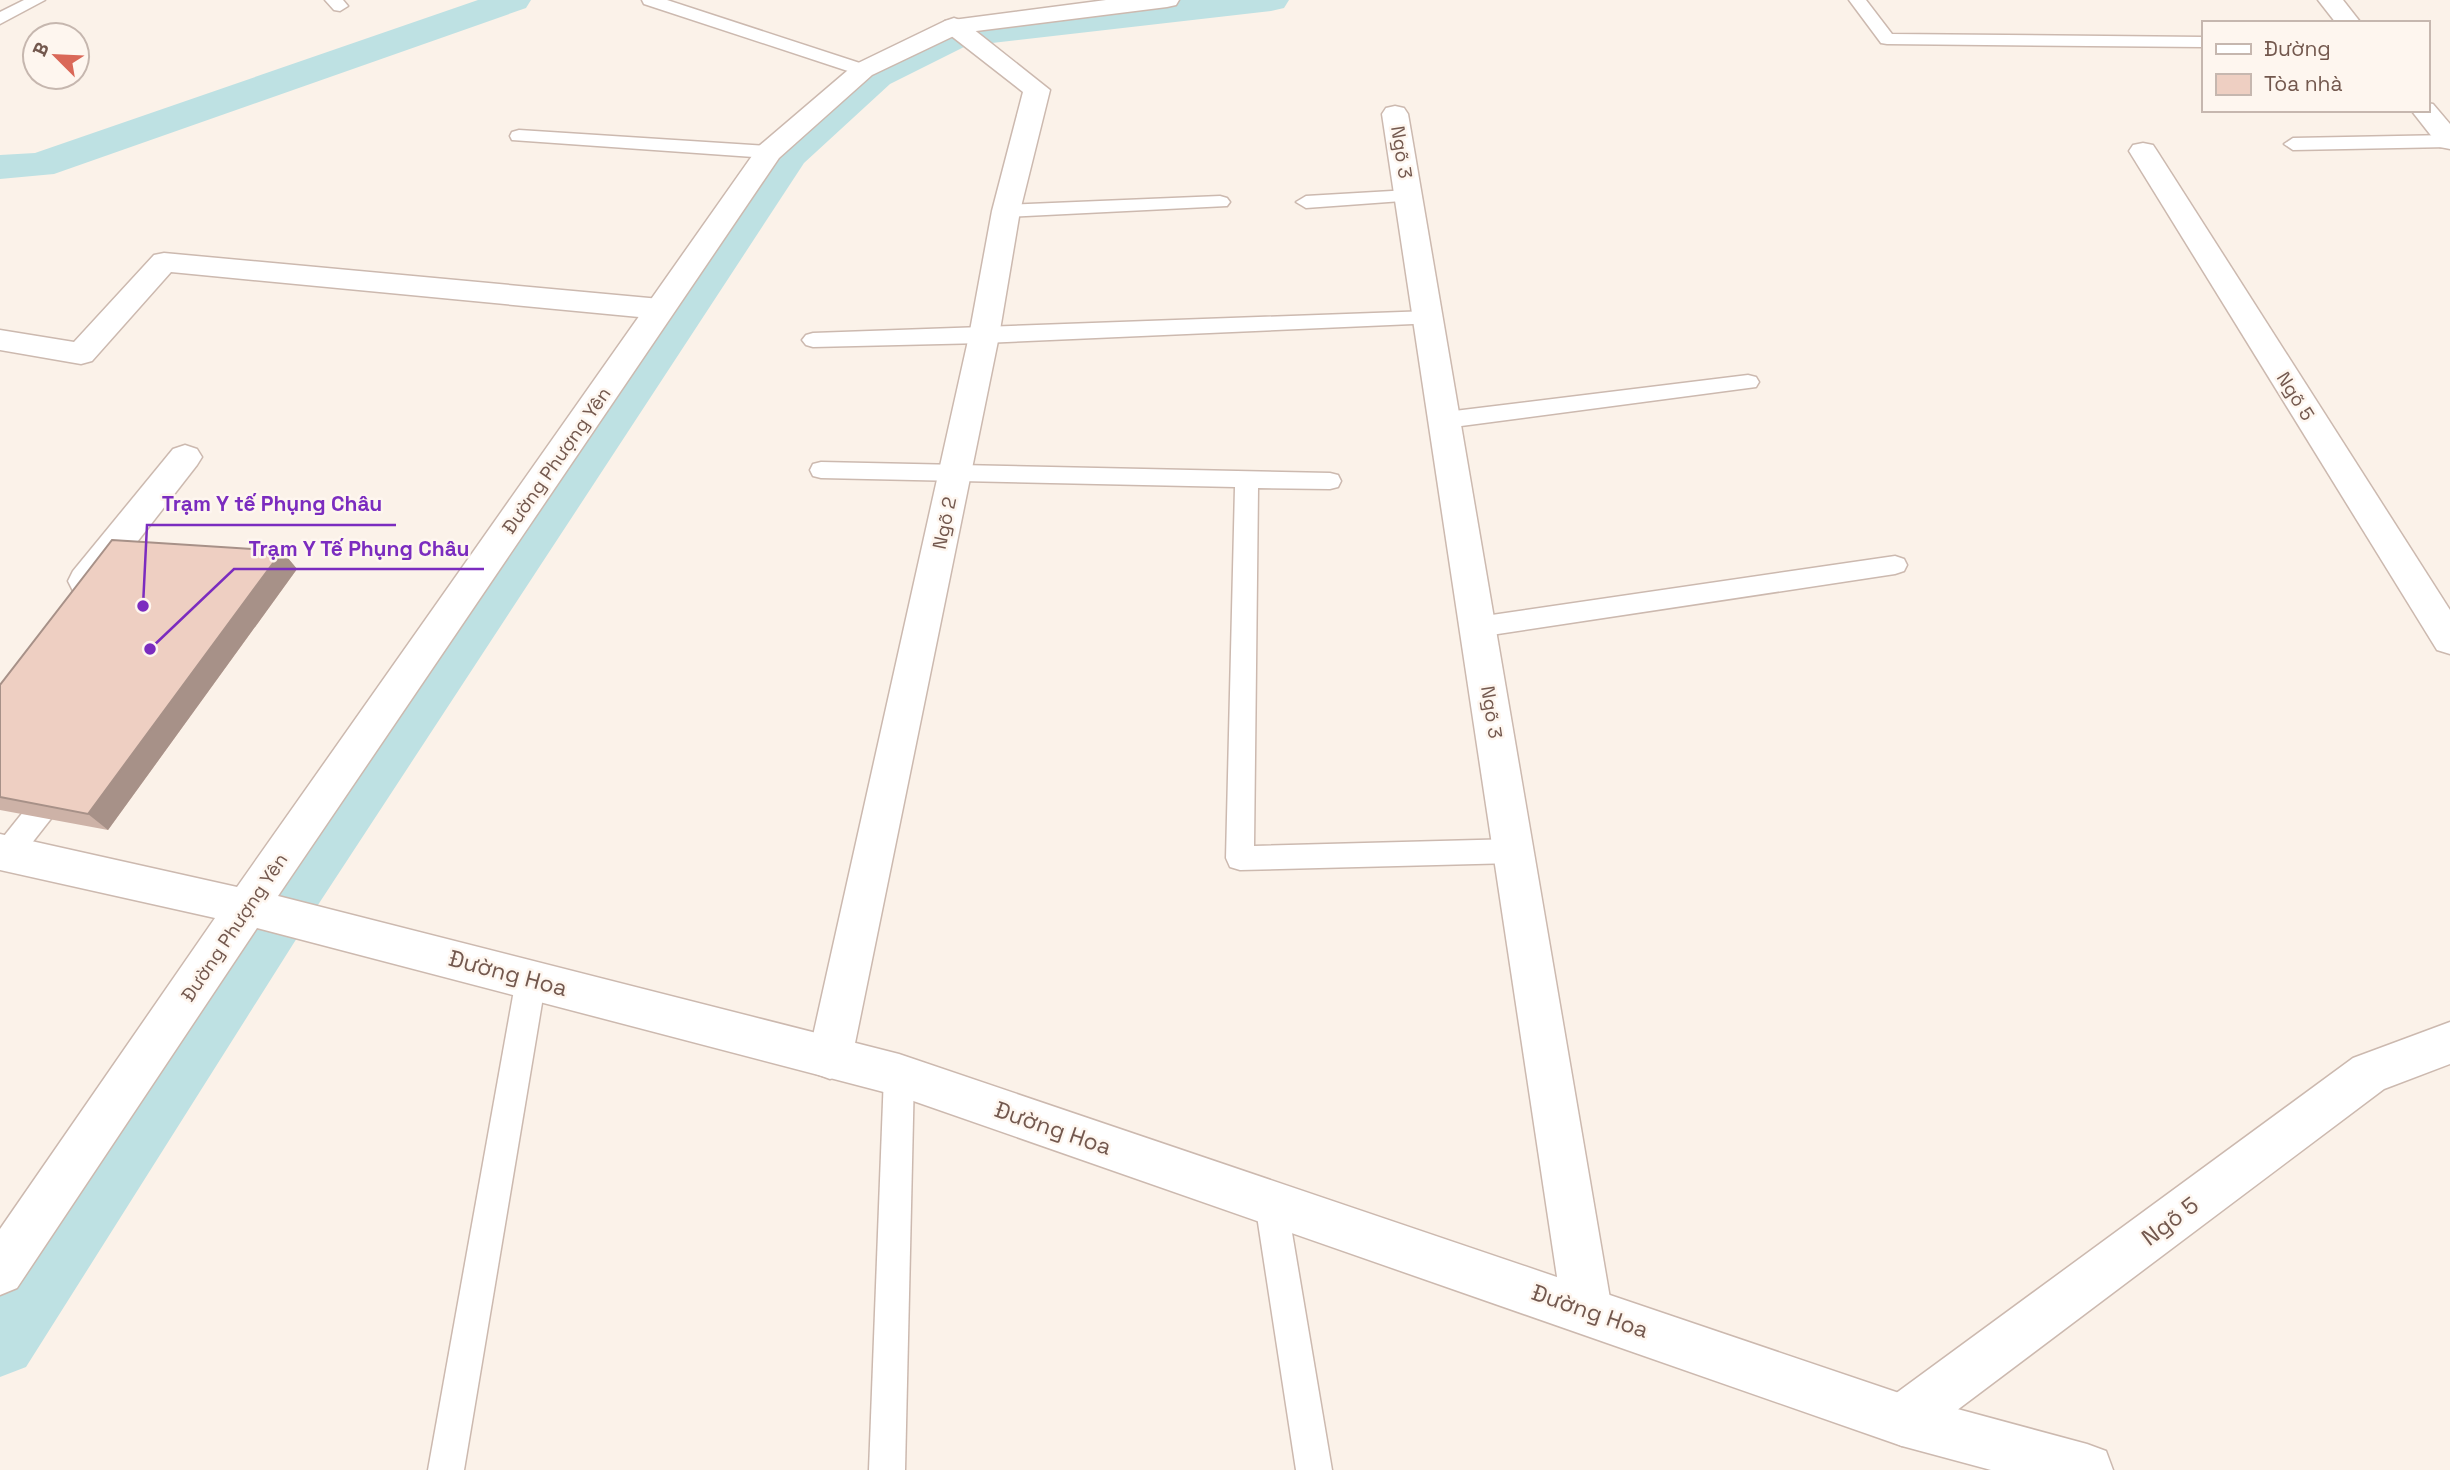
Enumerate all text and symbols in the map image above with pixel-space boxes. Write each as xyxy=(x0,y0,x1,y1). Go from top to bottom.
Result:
north arrow xyxy=(21,21,91,91)
legend xyxy=(2202,21,2429,112)
text: Đường xyxy=(2264,35,2331,62)
text: B xyxy=(27,38,55,60)
text: Tòa nhà xyxy=(2264,70,2343,97)
street label: Ngõ 3 xyxy=(1385,124,1418,180)
street label: Ngõ 5 xyxy=(2271,367,2320,425)
street label: Đường Phượng Yên xyxy=(496,382,616,539)
callout: Trạm Y tế Phụng Châu xyxy=(147,483,396,525)
text: Trạm Y tế Phụng Châu xyxy=(162,490,382,517)
street label: Ngõ 2 xyxy=(927,495,962,552)
callout: Trạm Y Tế Phụng Châu xyxy=(234,527,484,569)
text: Trạm Y Tế Phụng Châu xyxy=(249,535,469,562)
street label: Ngõ 3 xyxy=(1475,684,1508,740)
street label: Đường Phượng Yên xyxy=(175,848,293,1006)
street label: Đường Hoa xyxy=(445,943,571,1003)
street label: Đường Hoa xyxy=(991,1094,1115,1162)
street label: Ngõ 5 xyxy=(2135,1190,2205,1252)
street label: Đường Hoa xyxy=(1528,1277,1652,1345)

